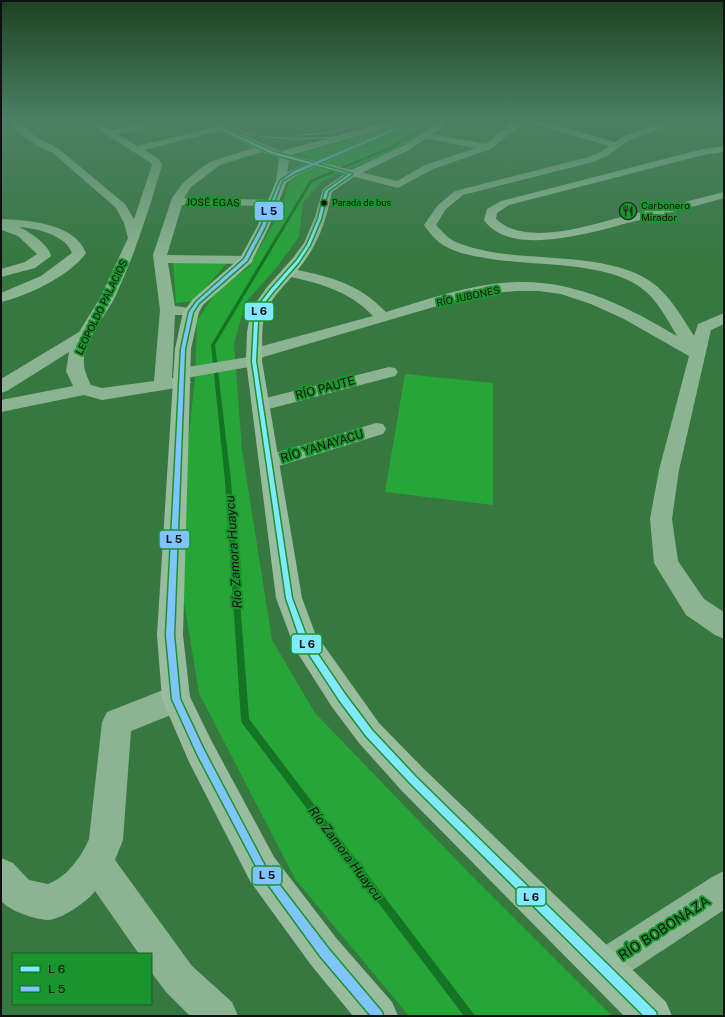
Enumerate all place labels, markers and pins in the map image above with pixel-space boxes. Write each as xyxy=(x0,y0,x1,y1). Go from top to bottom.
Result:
place label: Parada de bus xyxy=(332,197,392,208)
marker: Parada de bus xyxy=(319,198,329,208)
place label: Carbonero Mirador xyxy=(641,199,690,223)
restaurant icon: Carbonero Mirador xyxy=(618,201,638,221)

